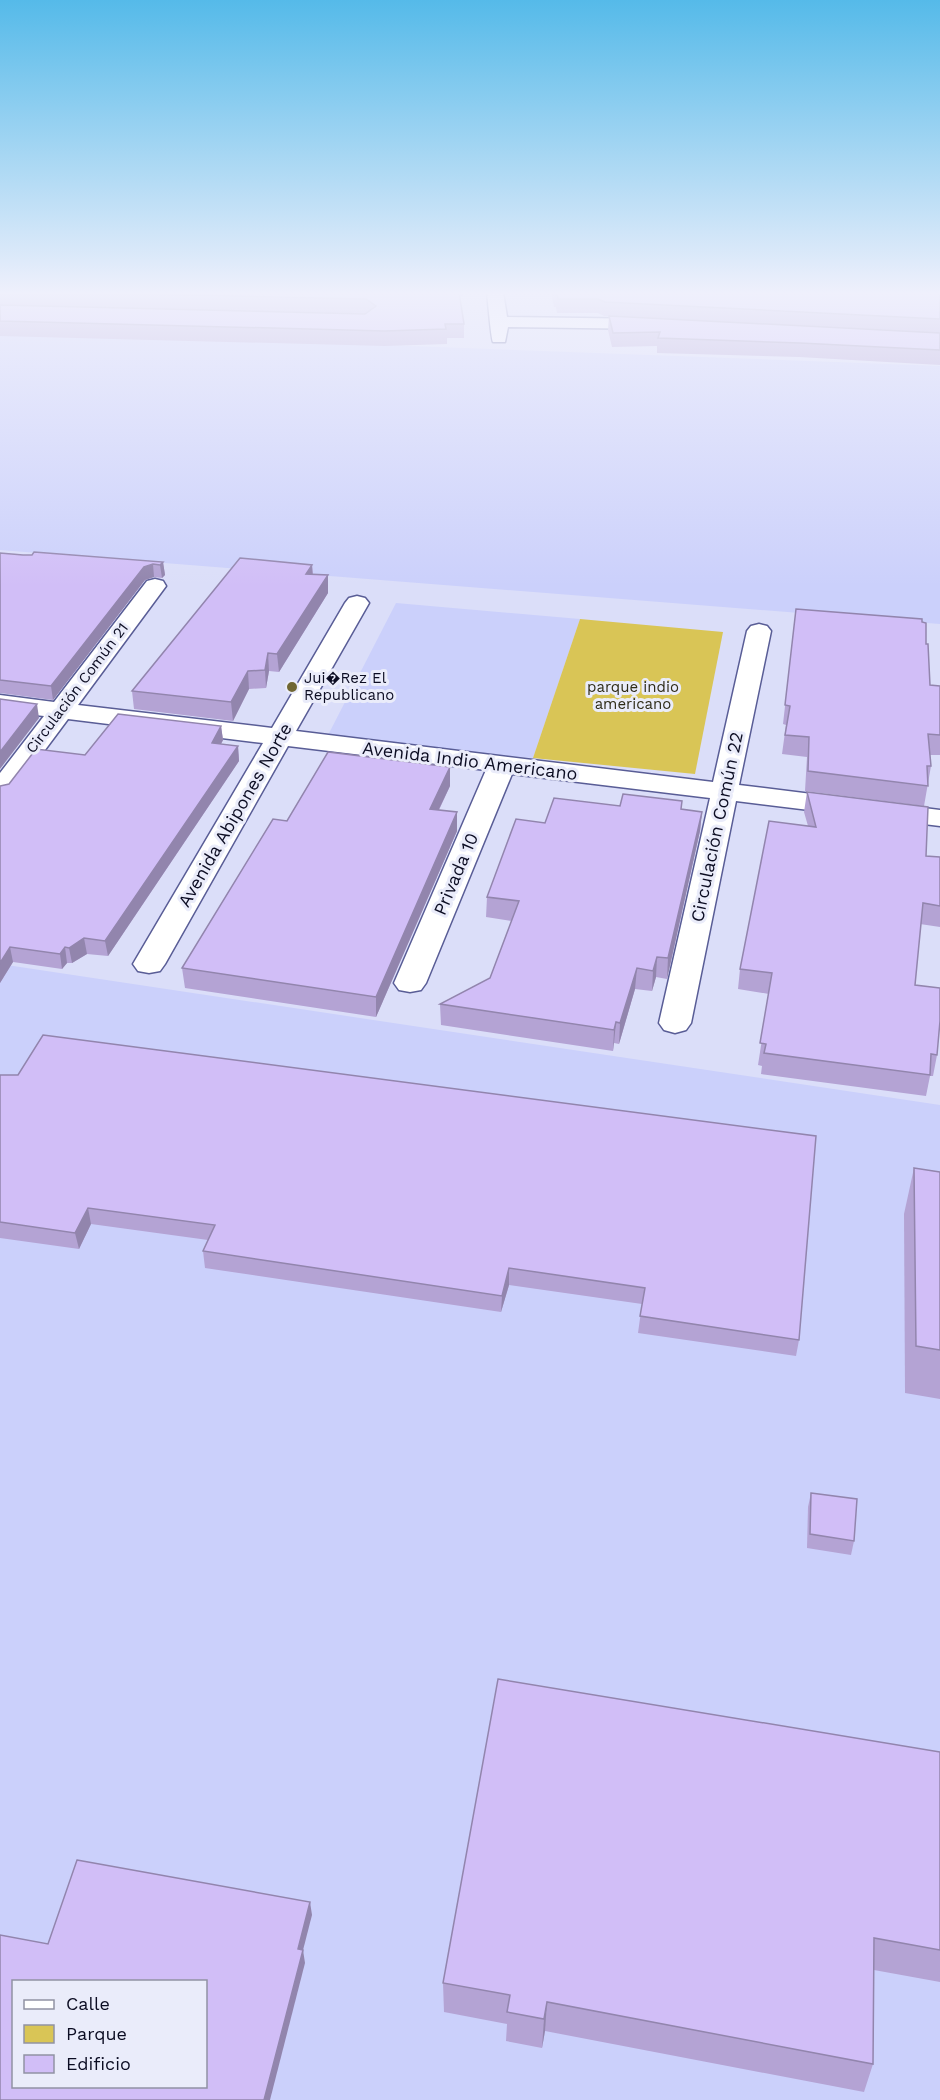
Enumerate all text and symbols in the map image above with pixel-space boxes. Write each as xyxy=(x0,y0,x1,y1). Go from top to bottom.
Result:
street label: Circulación Común 21 xyxy=(22,619,132,757)
place label: Jui�Rez El Republicano xyxy=(304,669,394,704)
park label: parque indio americano xyxy=(587,678,679,713)
marker: Jui�Rez El Republicano xyxy=(285,680,299,694)
street label: Avenida Abipones Norte xyxy=(173,719,296,911)
street label: Circulación Común 22 xyxy=(686,730,747,924)
street label: Avenida Indio Americano xyxy=(361,737,579,784)
street label: Privada 10 xyxy=(429,829,482,918)
legend xyxy=(12,1980,207,2088)
text: Calle xyxy=(66,1993,110,2014)
text: Parque xyxy=(66,2023,127,2044)
text: Edificio xyxy=(66,2053,131,2074)

